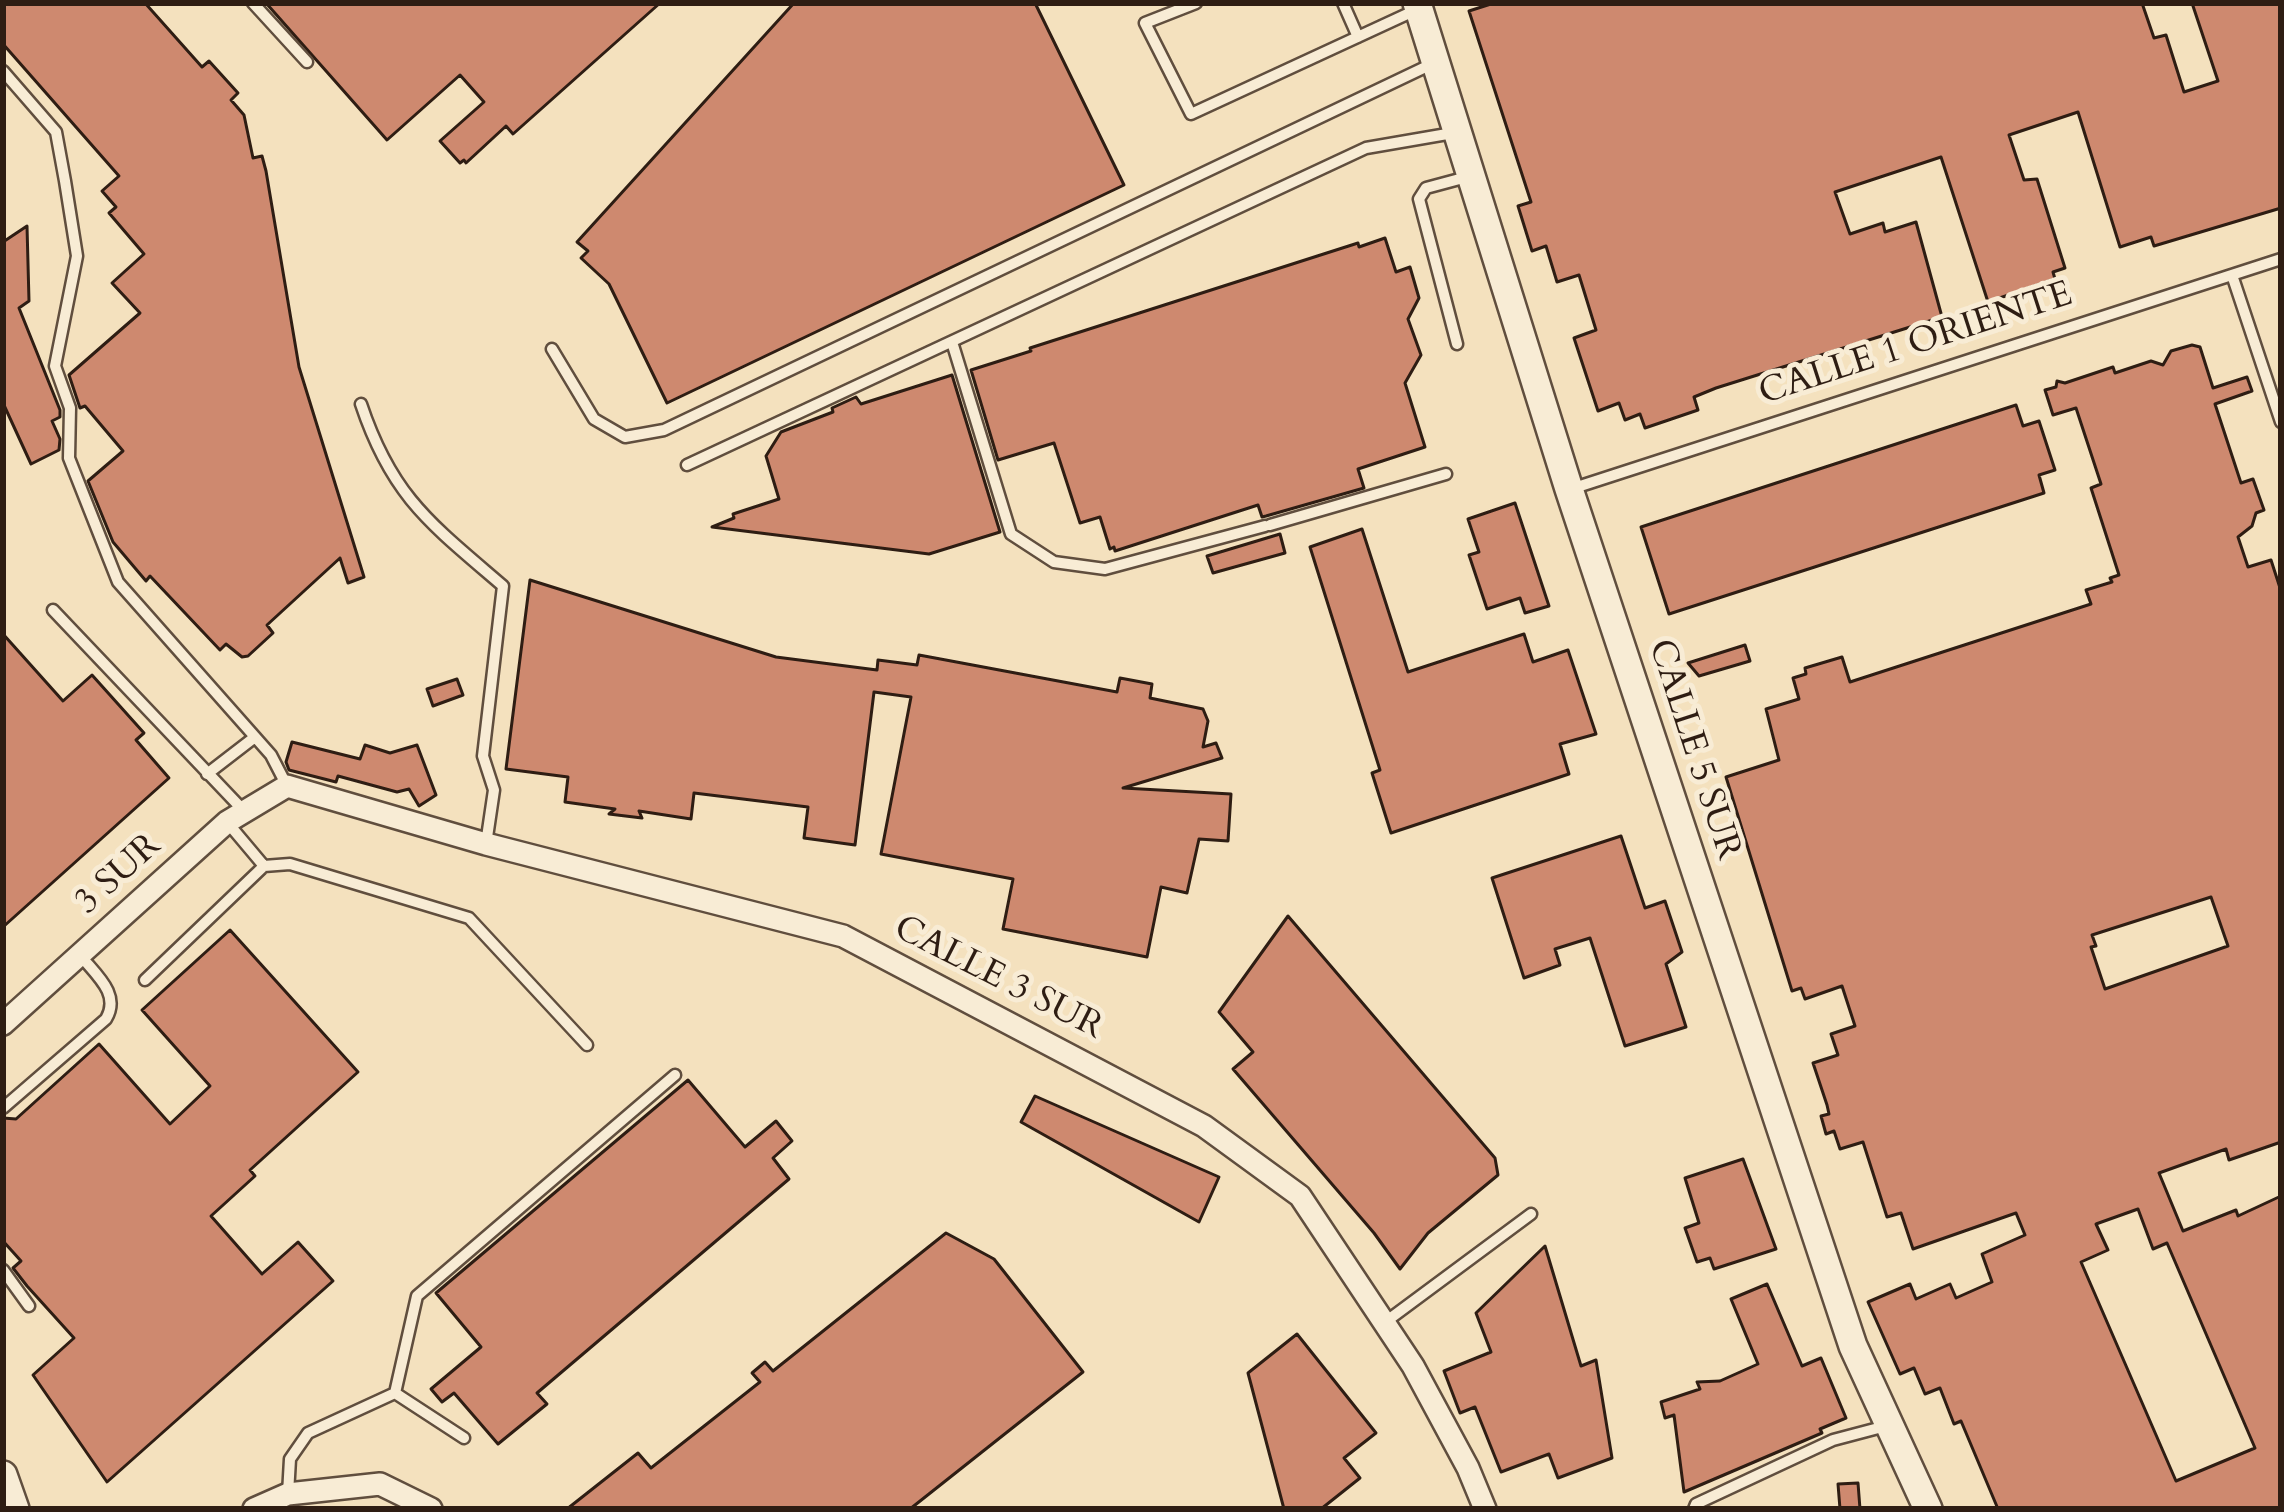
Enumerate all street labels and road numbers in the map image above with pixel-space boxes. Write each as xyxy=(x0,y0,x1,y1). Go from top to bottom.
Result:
street label: CALLE 1 ORIENTE xyxy=(1754,274,2078,416)
street label: CALLE 5 SUR xyxy=(1637,634,1749,866)
street label: 3 SUR xyxy=(67,825,171,925)
street label: CALLE 3 SUR xyxy=(886,908,1110,1050)

